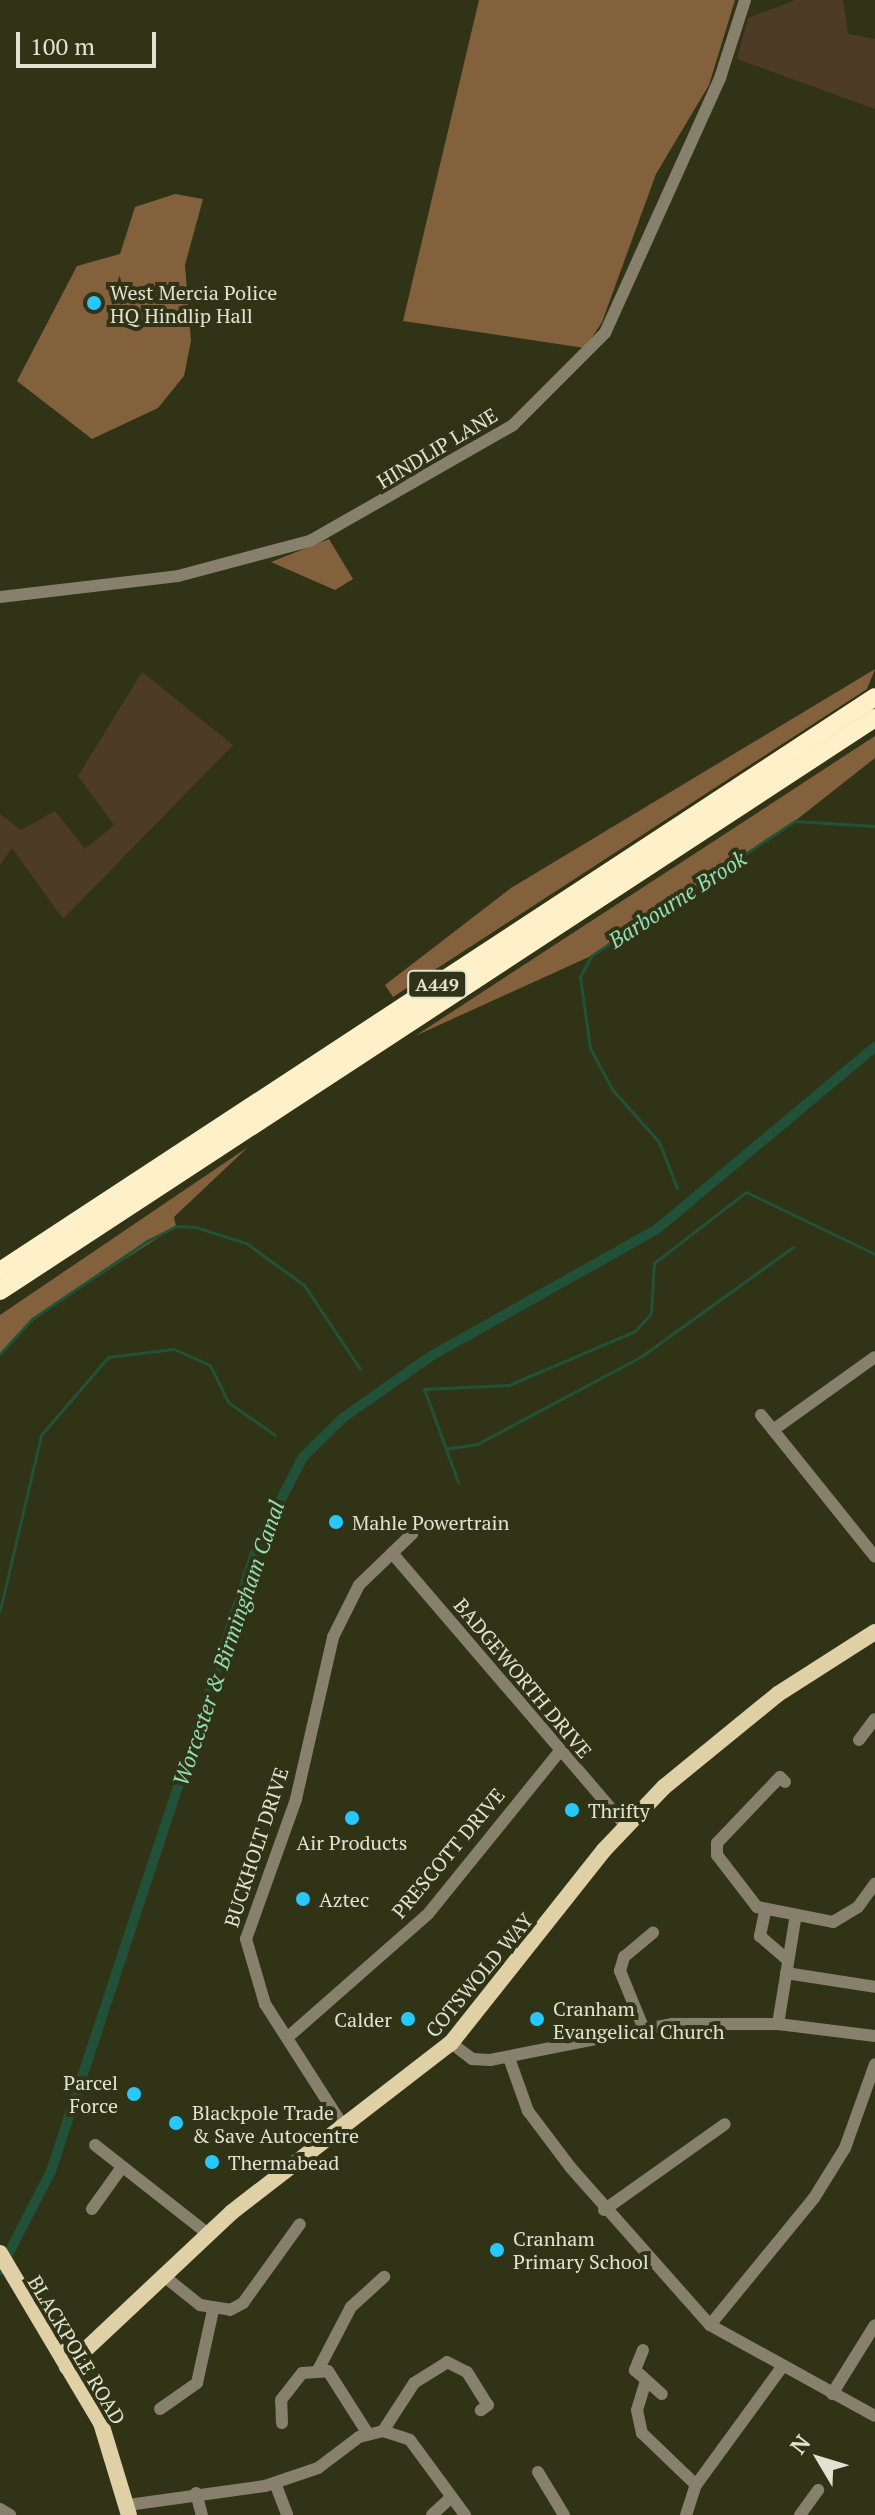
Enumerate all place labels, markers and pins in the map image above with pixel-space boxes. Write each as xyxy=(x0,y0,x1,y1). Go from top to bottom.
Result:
place label: West Mercia Police HQ Hindlip Hall xyxy=(110,280,277,327)
marker: West Mercia Police HQ Hindlip Hall xyxy=(85,294,103,312)
place label: Mahle Powertrain xyxy=(352,1510,509,1534)
marker: Mahle Powertrain xyxy=(327,1513,345,1531)
place label: Thrifty xyxy=(588,1798,650,1822)
marker: Thrifty xyxy=(563,1801,581,1819)
marker: Air Products xyxy=(343,1809,361,1827)
place label: Air Products xyxy=(297,1830,407,1854)
place label: Aztec xyxy=(319,1887,369,1911)
marker: Aztec xyxy=(294,1890,312,1908)
place label: Cranham Evangelical Church xyxy=(553,1996,725,2043)
place label: Calder xyxy=(334,2007,392,2031)
marker: Calder xyxy=(399,2010,417,2028)
marker: Cranham Evangelical Church xyxy=(528,2010,546,2028)
place label: Parcel Force xyxy=(63,2070,118,2117)
marker: Parcel Force xyxy=(125,2085,143,2103)
place label: Blackpole Trade & Save Autocentre xyxy=(192,2100,359,2147)
marker: Blackpole Trade & Save Autocentre xyxy=(167,2114,185,2132)
place label: Thermabead xyxy=(228,2150,339,2174)
marker: Thermabead xyxy=(203,2153,221,2171)
place label: Cranham Primary School xyxy=(513,2226,649,2273)
marker: Cranham Primary School xyxy=(488,2241,506,2259)

